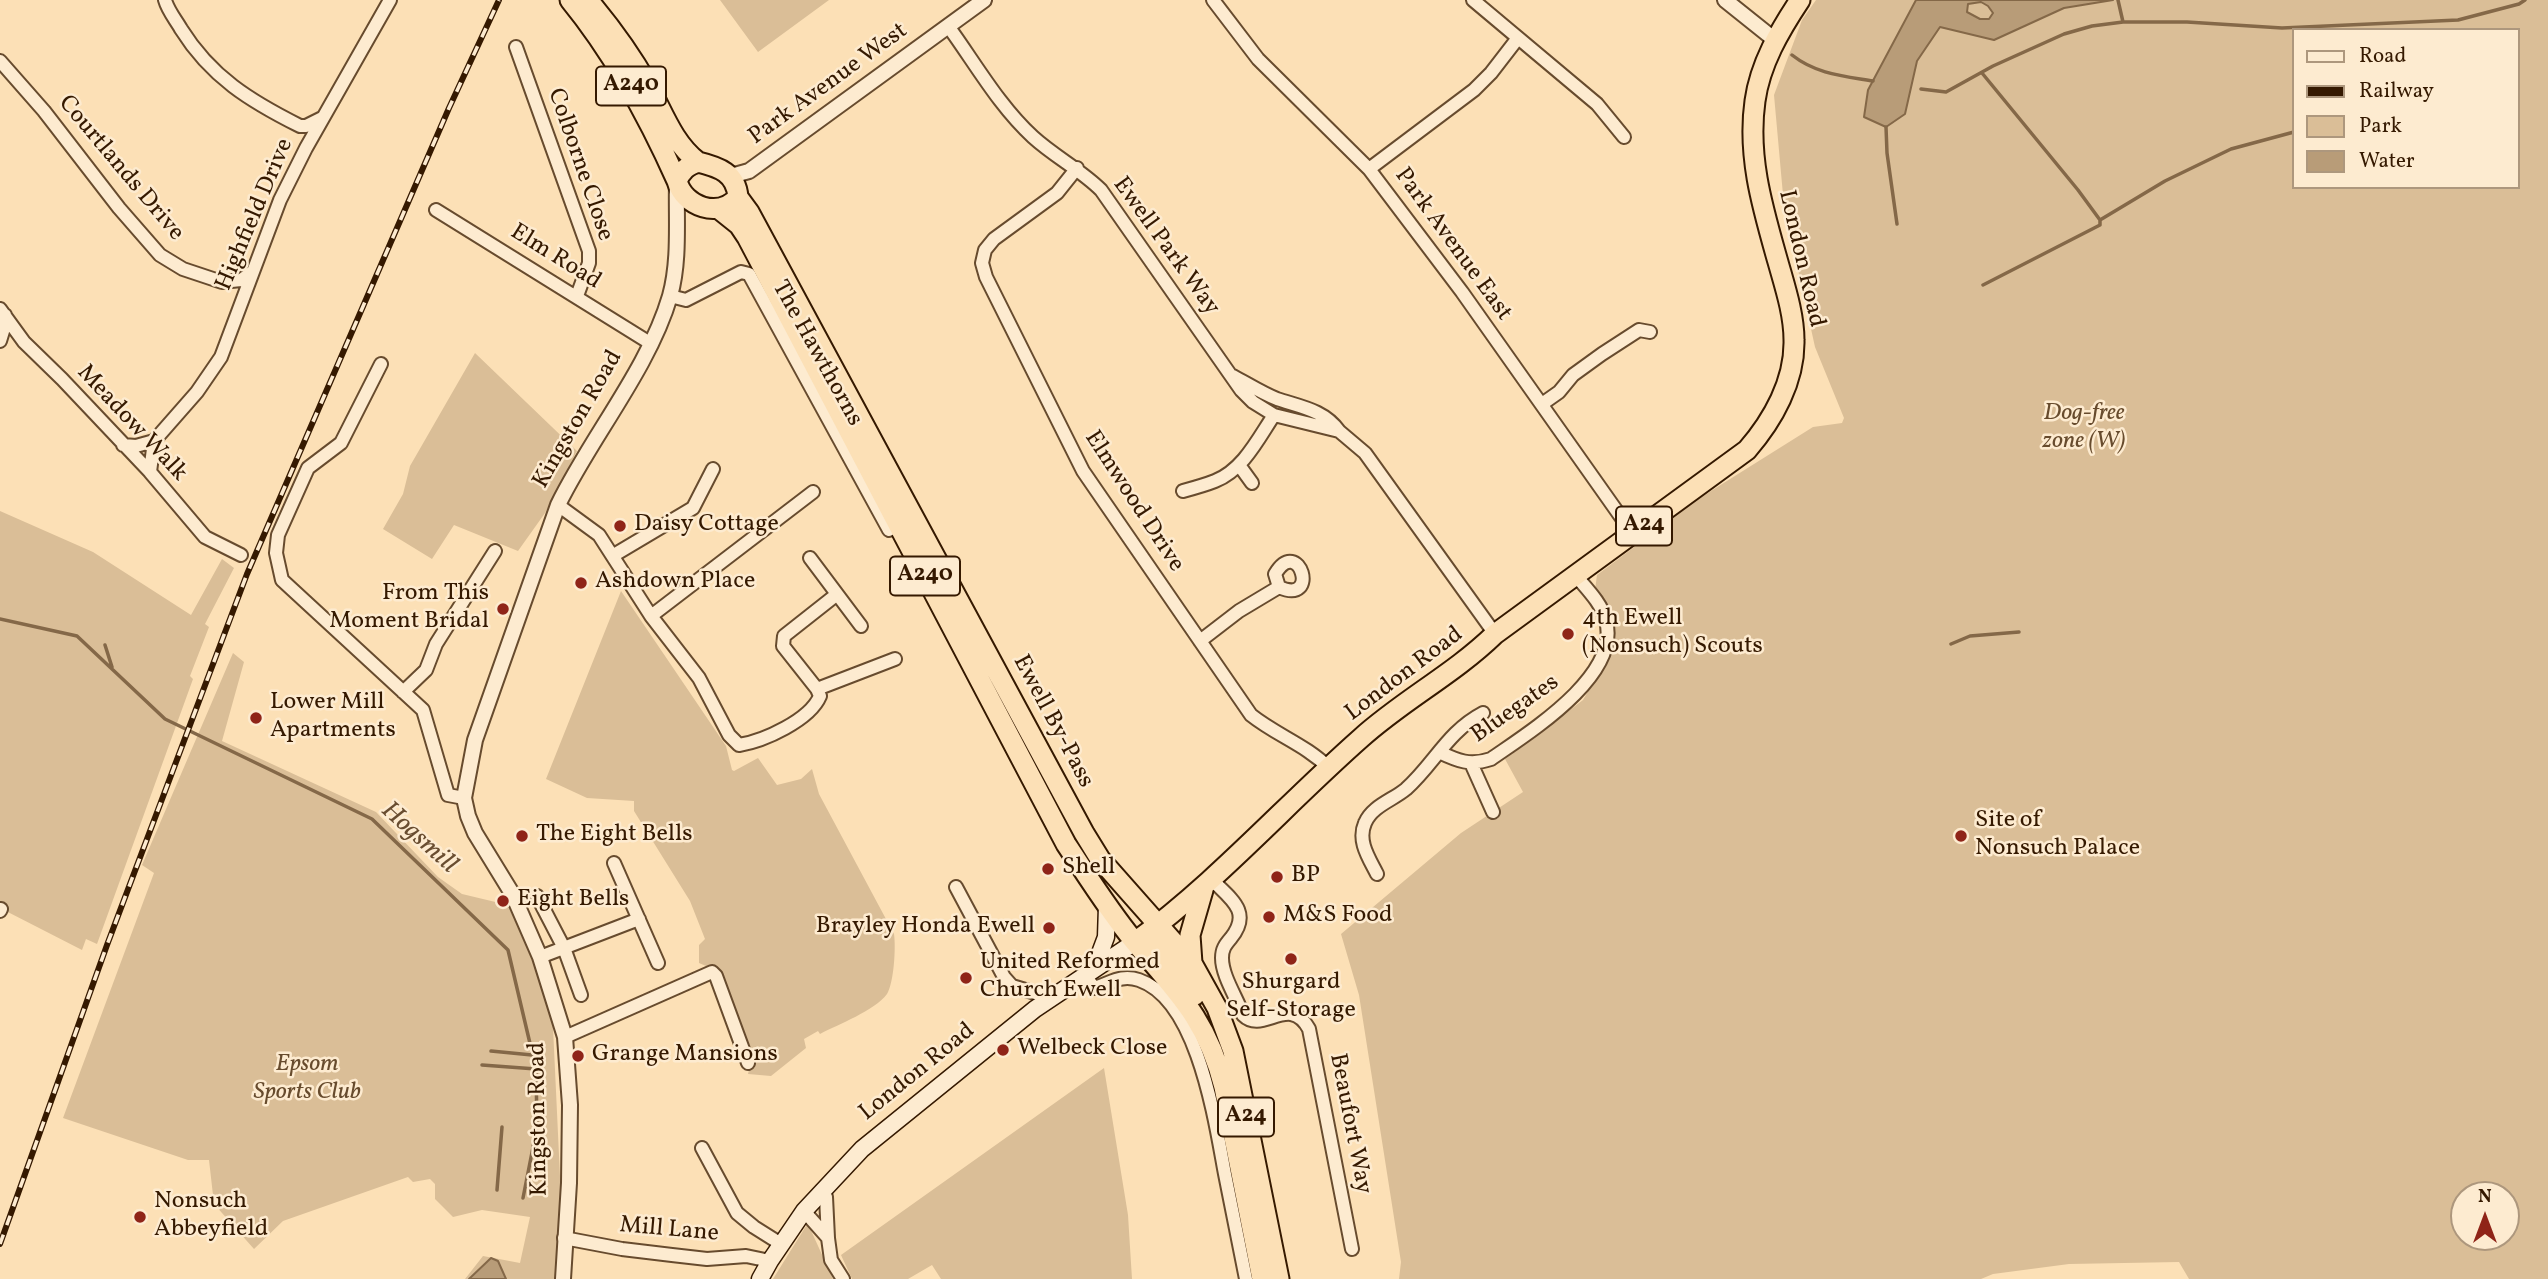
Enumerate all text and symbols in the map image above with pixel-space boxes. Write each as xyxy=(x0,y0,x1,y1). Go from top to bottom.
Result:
street label: Park Avenue West xyxy=(744,18,914,152)
legend xyxy=(2292,28,2520,189)
text: Road xyxy=(2359,42,2406,71)
road number: A240 xyxy=(596,66,666,106)
text: Railway xyxy=(2359,77,2434,106)
street label: Colborne Close xyxy=(539,85,619,245)
street label: Courtlands Drive xyxy=(51,90,189,248)
text: Park xyxy=(2359,112,2402,141)
street label: Highfield Drive xyxy=(211,135,301,295)
text: Water xyxy=(2359,147,2415,176)
street label: Park Avenue East xyxy=(1387,163,1517,327)
street label: Ewell Park Way xyxy=(1105,172,1225,322)
street label: London Road xyxy=(1770,187,1830,331)
street label: Elm Road xyxy=(504,219,606,297)
street label: The Hawthorns xyxy=(764,276,868,432)
street label: Kingston Road xyxy=(528,346,630,494)
street label: Meadow Walk xyxy=(70,360,192,488)
park label: Dog-free zone (W) xyxy=(2042,401,2126,457)
street label: Elmwood Drive xyxy=(1077,426,1189,578)
road number: A24 xyxy=(1616,506,1672,546)
place label: Daisy Cottage xyxy=(634,512,779,540)
marker: Daisy Cottage xyxy=(612,518,628,534)
road number: A240 xyxy=(890,556,960,596)
place label: Ashdown Place xyxy=(595,569,755,597)
marker: Ashdown Place xyxy=(573,575,589,591)
place label: From This Moment Bridal xyxy=(329,581,489,637)
marker: From This Moment Bridal xyxy=(495,601,511,617)
place label: 4th Ewell (Nonsuch) Scouts xyxy=(1582,606,1763,662)
street label: London Road xyxy=(1340,621,1470,729)
marker: 4th Ewell (Nonsuch) Scouts xyxy=(1560,626,1576,642)
street label: Ewell By-Pass xyxy=(1005,651,1099,793)
street label: Bluegates xyxy=(1466,669,1566,751)
place label: Lower Mill Apartments xyxy=(270,690,396,746)
marker: Lower Mill Apartments xyxy=(248,710,264,726)
water label: Hogsmill xyxy=(373,796,463,882)
place label: Site of Nonsuch Palace xyxy=(1975,808,2140,864)
place label: The Eight Bells xyxy=(536,822,692,850)
marker: The Eight Bells xyxy=(514,828,530,844)
marker: Site of Nonsuch Palace xyxy=(1953,828,1969,844)
place label: Shell xyxy=(1062,855,1115,883)
marker: Shell xyxy=(1040,861,1056,877)
place label: BP xyxy=(1291,863,1320,891)
marker: BP xyxy=(1269,869,1285,885)
place label: Eight Bells xyxy=(517,887,629,915)
marker: Eight Bells xyxy=(495,893,511,909)
place label: M&S Food xyxy=(1283,903,1393,931)
marker: M&S Food xyxy=(1261,909,1277,925)
place label: Brayley Honda Ewell xyxy=(816,914,1035,942)
marker: Brayley Honda Ewell xyxy=(1041,920,1057,936)
place label: United Reformed Church Ewell xyxy=(980,950,1160,1006)
marker: Shurgard Self-Storage xyxy=(1283,951,1299,967)
marker: United Reformed Church Ewell xyxy=(958,970,974,986)
place label: Shurgard Self-Storage xyxy=(1226,970,1356,1026)
street label: London Road xyxy=(854,1018,982,1128)
place label: Welbeck Close xyxy=(1017,1036,1167,1064)
street label: Kingston Road xyxy=(524,1041,556,1197)
place label: Grange Mansions xyxy=(592,1042,778,1070)
marker: Welbeck Close xyxy=(995,1042,1011,1058)
marker: Grange Mansions xyxy=(570,1048,586,1064)
street label: Beaufort Way xyxy=(1321,1051,1377,1197)
park label: Epsom Sports Club xyxy=(253,1052,361,1108)
road number: A24 xyxy=(1218,1098,1274,1136)
north arrow xyxy=(2450,1181,2520,1251)
text: N xyxy=(2478,1184,2492,1210)
place label: Nonsuch Abbeyfield xyxy=(154,1189,268,1245)
marker: Nonsuch Abbeyfield xyxy=(132,1209,148,1225)
street label: Mill Lane xyxy=(618,1212,720,1250)

